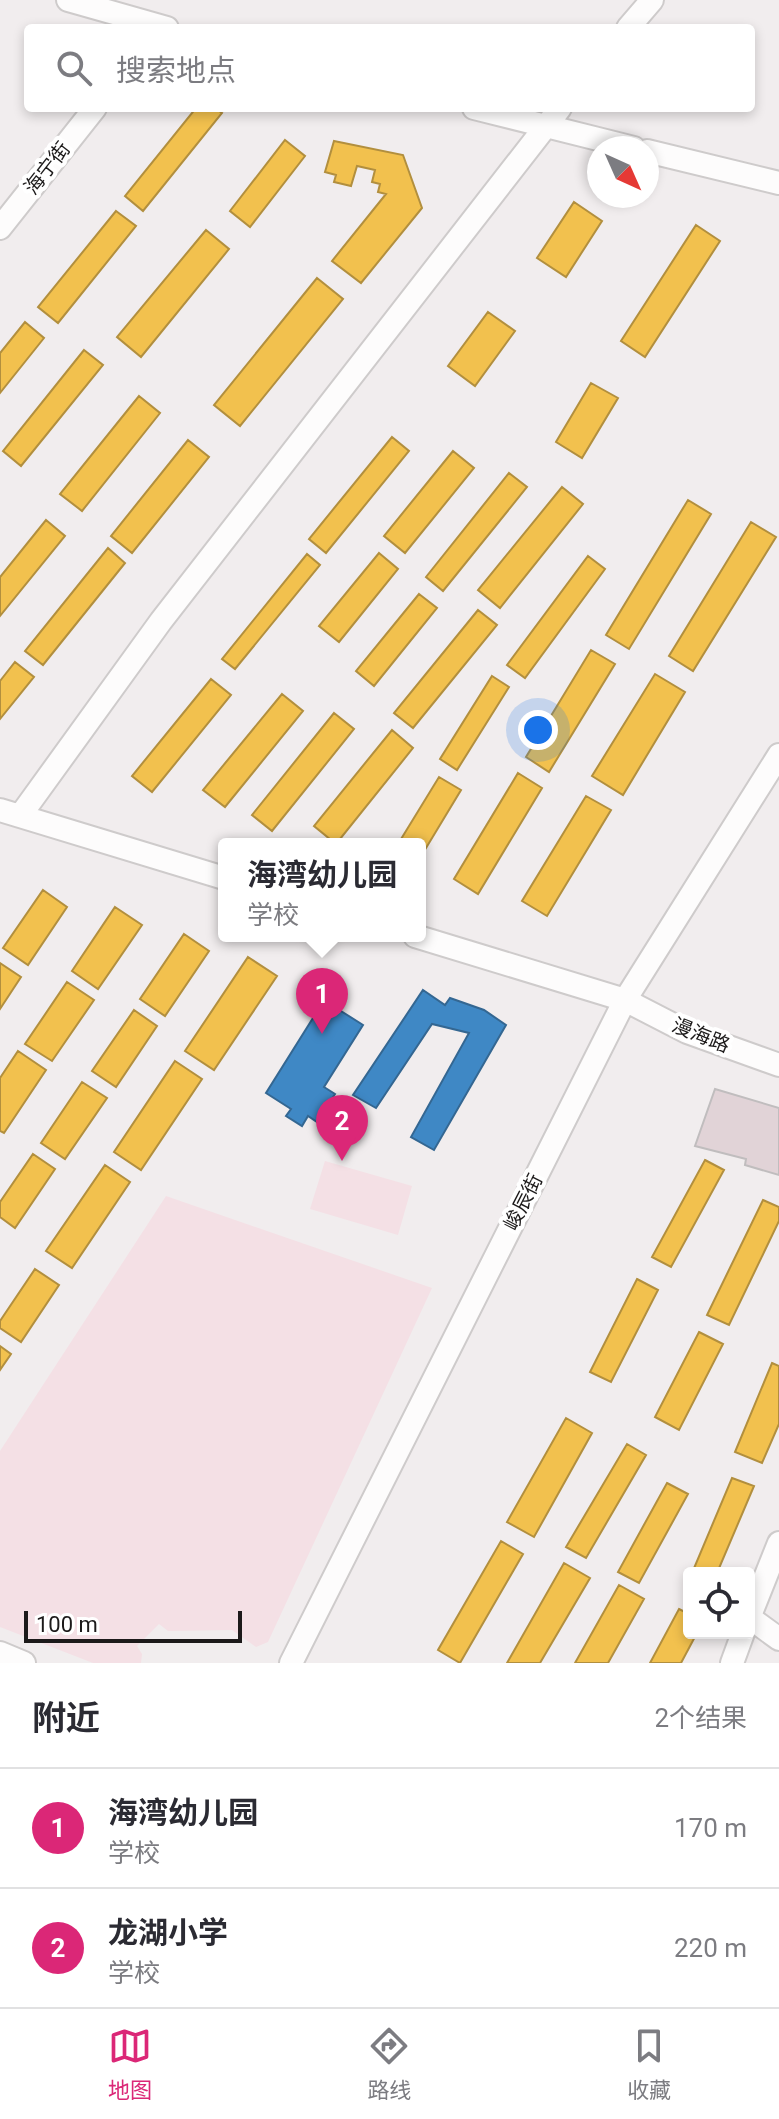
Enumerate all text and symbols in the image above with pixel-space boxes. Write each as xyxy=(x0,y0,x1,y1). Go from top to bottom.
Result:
search box xyxy=(24,24,755,112)
icon: search xyxy=(52,46,96,90)
text: 搜索地点 xyxy=(116,53,236,88)
north arrow xyxy=(587,136,659,208)
street label: 海宁街 xyxy=(19,137,75,199)
your location xyxy=(518,710,558,750)
popup xyxy=(218,838,426,942)
text: 海湾幼儿园 xyxy=(247,857,397,892)
text: 学校 xyxy=(247,900,299,930)
pin: 1 xyxy=(296,968,348,1034)
street label: 漫海路 xyxy=(669,1013,733,1057)
pin: 2 xyxy=(316,1095,368,1161)
street label: 峻辰街 xyxy=(499,1170,547,1234)
map controls xyxy=(683,1567,755,1639)
button: locate xyxy=(683,1567,755,1639)
scale bar xyxy=(24,1607,242,1643)
text: 100 m xyxy=(36,1612,98,1637)
text: 附近 xyxy=(32,1698,100,1738)
text: 2个结果 xyxy=(654,1703,747,1733)
text: 海湾幼儿园 xyxy=(108,1795,258,1830)
text: 1 xyxy=(51,1813,65,1843)
text: 170 m xyxy=(674,1813,747,1843)
text: 学校 xyxy=(108,1838,160,1868)
text: 龙湖小学 xyxy=(108,1915,228,1950)
text: 2 xyxy=(51,1933,65,1963)
text: 220 m xyxy=(674,1933,747,1963)
text: 学校 xyxy=(108,1958,160,1988)
tab: 地图 xyxy=(108,2024,152,2104)
tab: 路线 xyxy=(367,2024,411,2104)
tab: 收藏 xyxy=(627,2024,671,2104)

